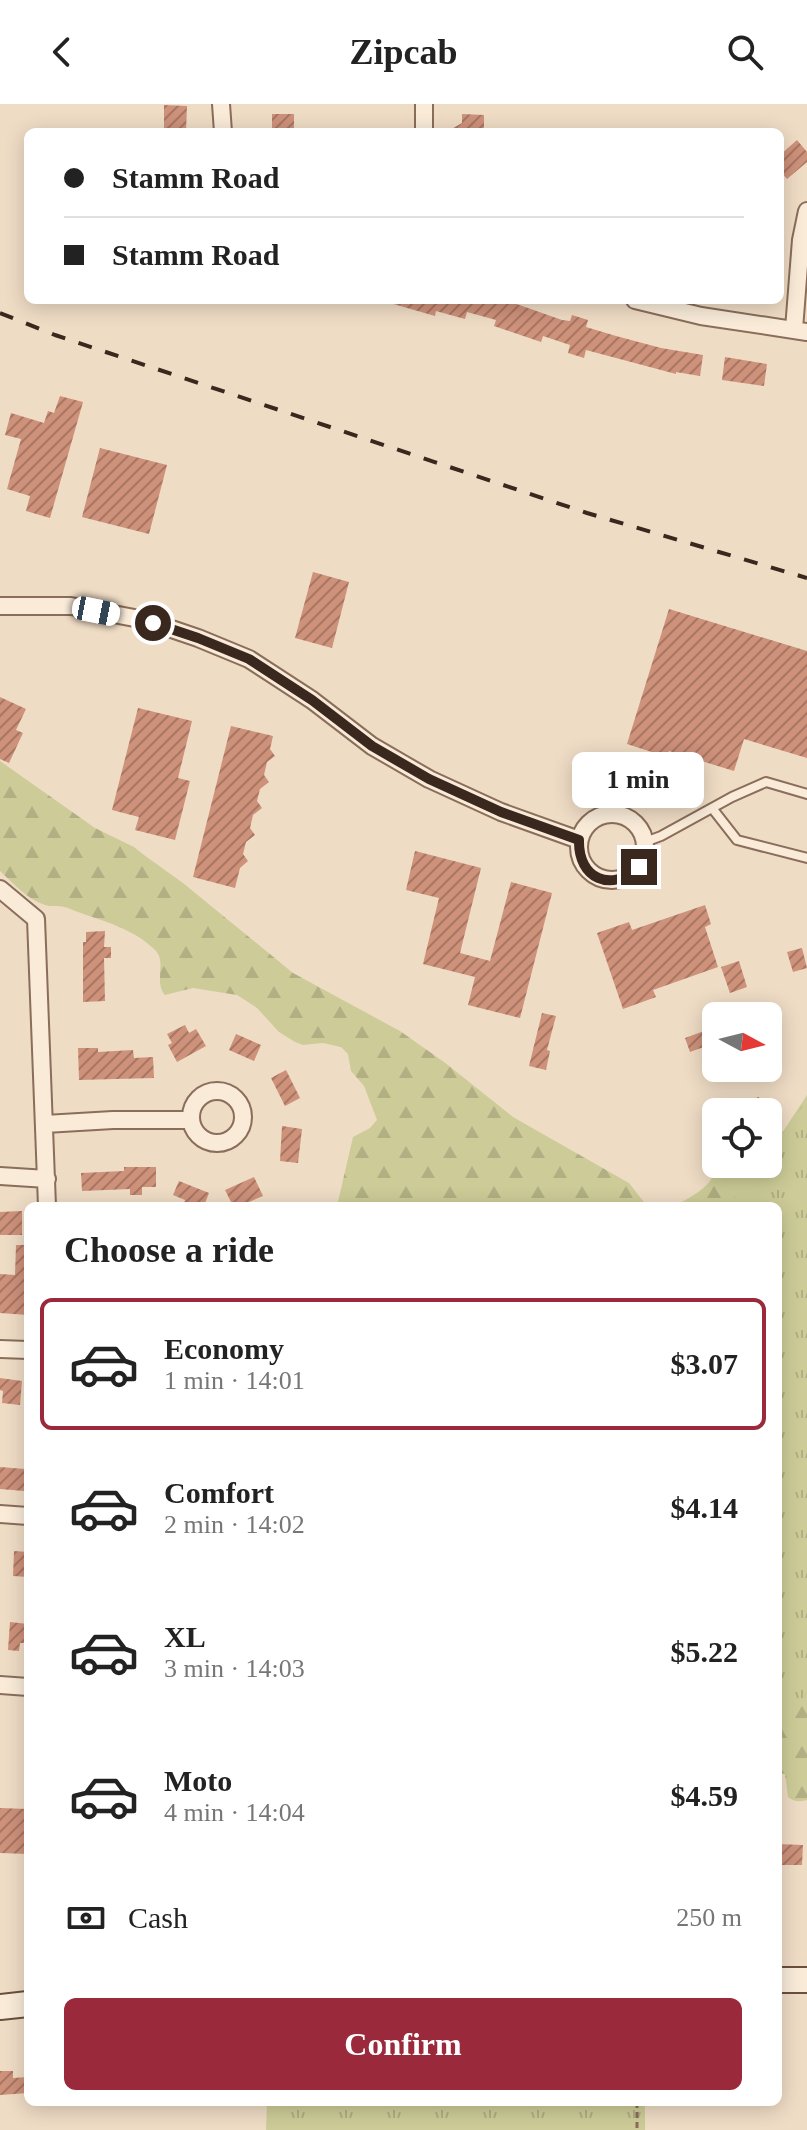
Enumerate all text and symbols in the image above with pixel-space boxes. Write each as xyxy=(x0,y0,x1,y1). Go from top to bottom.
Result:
icon: back xyxy=(40,30,84,74)
icon: search xyxy=(723,30,767,74)
text: Zipcab xyxy=(349,32,458,72)
text: Stamm Road xyxy=(112,161,280,194)
text: Stamm Road xyxy=(112,238,280,271)
car xyxy=(70,595,122,627)
route start xyxy=(135,605,171,641)
callout: 1 min xyxy=(573,751,705,807)
text: 1 min xyxy=(607,765,669,794)
route end xyxy=(621,849,657,885)
north arrow xyxy=(702,1002,782,1082)
map controls xyxy=(702,1002,782,1178)
button: locate xyxy=(702,1098,782,1178)
text: Choose a ride xyxy=(64,1230,274,1270)
icon: car xyxy=(68,1328,140,1400)
text: Economy xyxy=(164,1332,284,1365)
text: $3.07 xyxy=(671,1347,738,1380)
text: 1 min · 14:01 xyxy=(164,1366,305,1395)
icon: car xyxy=(68,1472,140,1544)
text: Comfort xyxy=(164,1476,274,1509)
text: $4.14 xyxy=(671,1491,738,1524)
text: 2 min · 14:02 xyxy=(164,1510,305,1539)
icon: car xyxy=(68,1616,140,1688)
text: XL xyxy=(164,1620,206,1653)
text: $5.22 xyxy=(671,1635,738,1668)
text: 3 min · 14:03 xyxy=(164,1654,305,1683)
icon: car xyxy=(68,1760,140,1832)
text: Moto xyxy=(164,1764,232,1797)
text: $4.59 xyxy=(671,1779,738,1812)
text: 4 min · 14:04 xyxy=(164,1798,305,1827)
icon: cash xyxy=(64,1896,108,1940)
text: Cash xyxy=(128,1901,188,1934)
text: 250 m xyxy=(676,1903,742,1932)
button: Confirm xyxy=(64,1998,742,2090)

